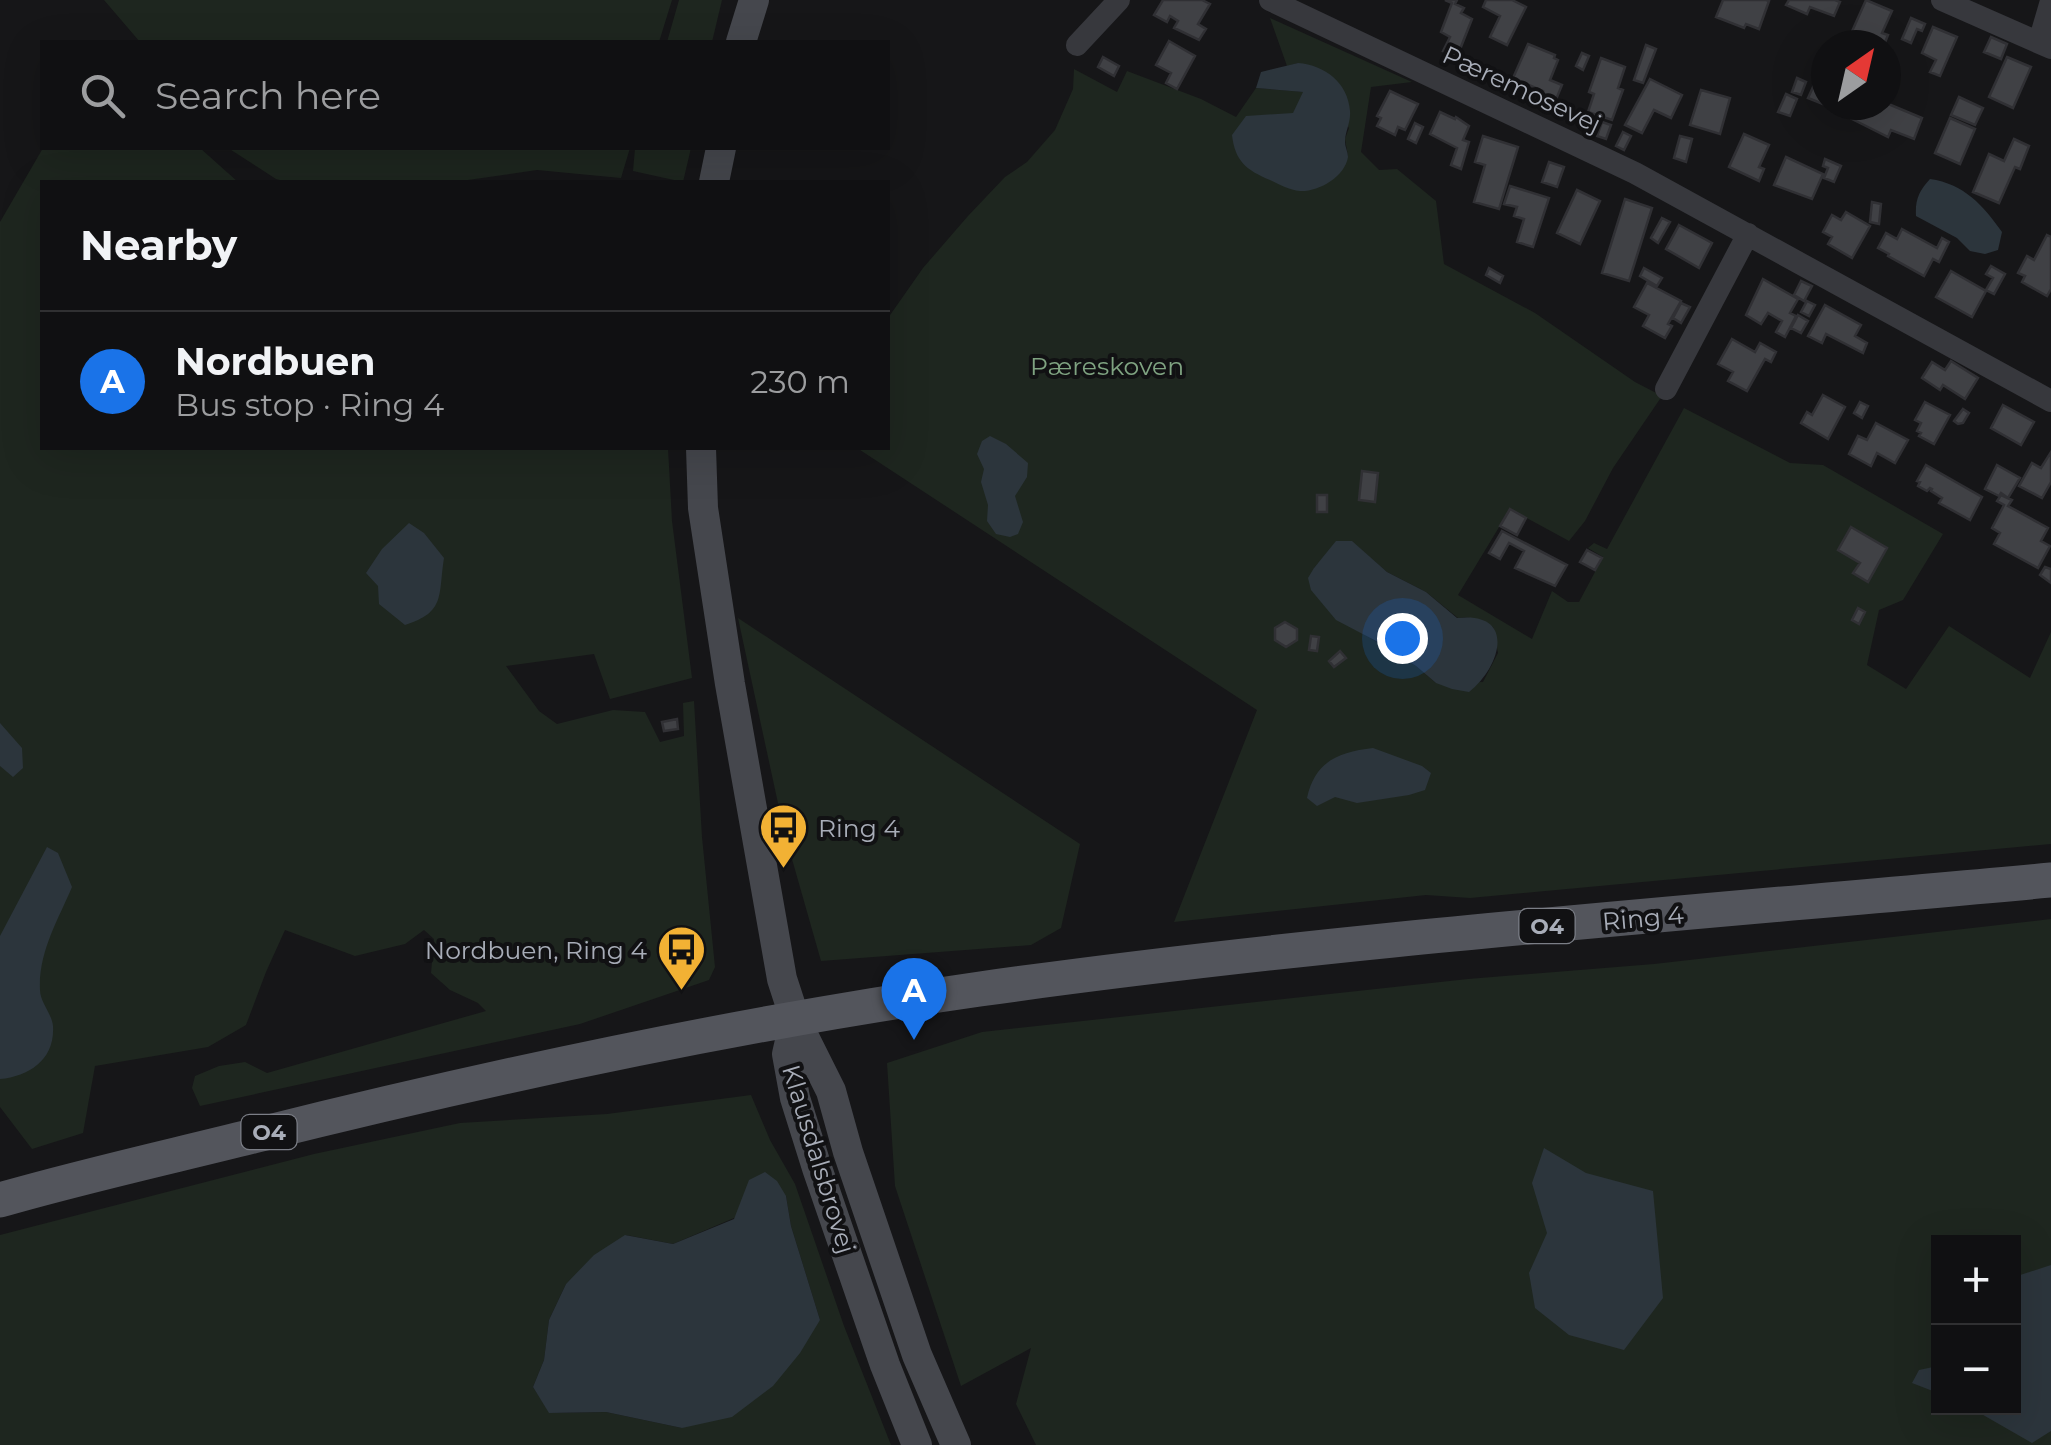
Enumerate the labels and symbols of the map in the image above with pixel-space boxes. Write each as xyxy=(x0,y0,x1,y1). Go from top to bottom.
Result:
north arrow xyxy=(1811,30,1901,120)
street label: Pæremosevej xyxy=(1438,39,1606,139)
park label: Pæreskoven xyxy=(1030,351,1184,381)
your location xyxy=(1377,613,1428,664)
bus stop icon: Ring 4 xyxy=(757,802,809,870)
place label: Ring 4 xyxy=(818,813,900,843)
street label: Ring 4 xyxy=(1601,899,1686,937)
road number: O4 xyxy=(1520,909,1574,943)
bus stop icon: Nordbuen, Ring 4 xyxy=(656,924,708,992)
place label: Nordbuen, Ring 4 xyxy=(425,935,647,965)
pin: A xyxy=(882,958,946,1040)
street label: Klausdalsbrovej xyxy=(776,1061,862,1257)
road number: O4 xyxy=(242,1115,296,1149)

